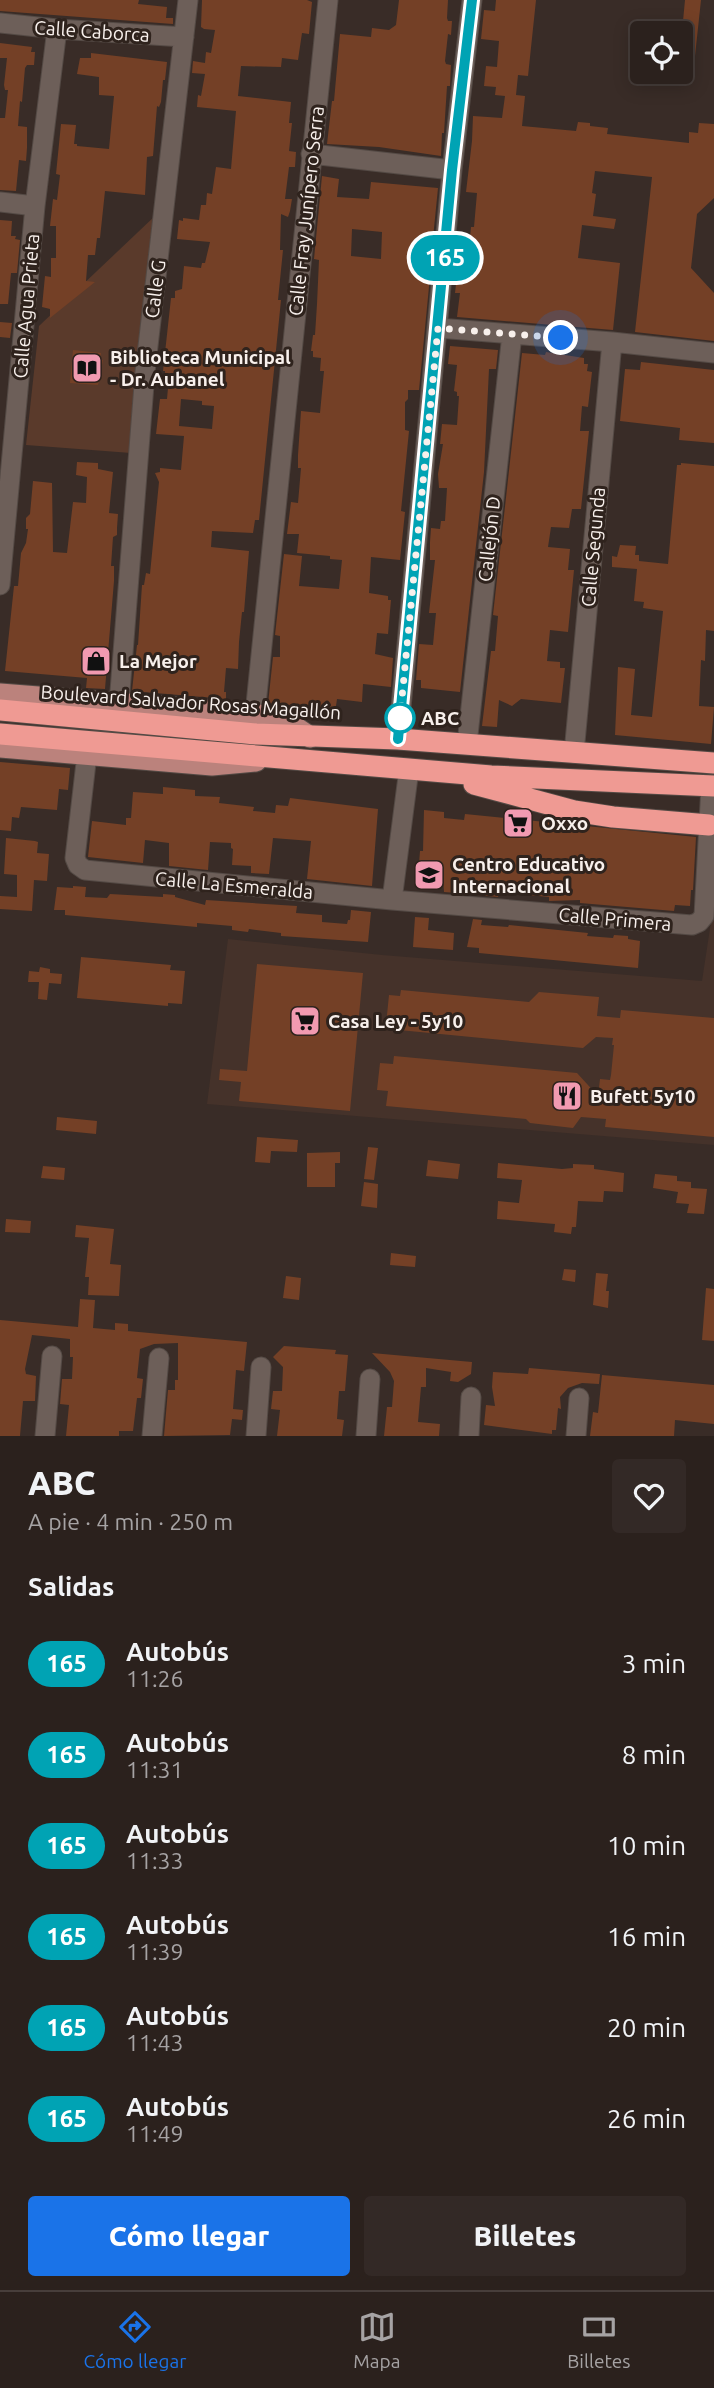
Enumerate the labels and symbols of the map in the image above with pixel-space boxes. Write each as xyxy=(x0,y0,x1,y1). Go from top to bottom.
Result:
street label: Calle Caborca xyxy=(34,16,150,46)
street label: Calle Fray Junípero Serra xyxy=(284,105,328,317)
street label: Calle Agua Prieta xyxy=(9,233,43,379)
line badge: 165 xyxy=(405,235,485,281)
street label: Calle G xyxy=(140,258,170,320)
your location xyxy=(543,320,578,355)
place label: Biblioteca Municipal - Dr. Aubanel xyxy=(110,346,291,390)
library icon: Biblioteca Municipal - Dr. Aubanel xyxy=(70,351,104,385)
street label: Calle Segunda xyxy=(577,486,609,608)
street label: Callejón D xyxy=(474,495,504,583)
shop icon: La Mejor xyxy=(79,644,113,678)
place label: La Mejor xyxy=(119,650,197,672)
street label: Boulevard Salvador Rosas Magallón xyxy=(40,681,342,723)
marker: ABC xyxy=(385,703,415,733)
place label: ABC xyxy=(421,707,459,729)
supermarket icon: Oxxo xyxy=(501,806,535,840)
place label: Oxxo xyxy=(541,812,588,834)
place label: Centro Educativo Internacional xyxy=(452,853,605,897)
school or university icon: Centro Educativo Internacional xyxy=(412,858,446,892)
street label: Calle La Esmeralda xyxy=(154,867,314,903)
street label: Calle Primera xyxy=(558,903,672,935)
supermarket icon: Casa Ley - 5y10 xyxy=(288,1004,322,1038)
place label: Casa Ley - 5y10 xyxy=(328,1010,463,1032)
restaurant icon: Bufett 5y10 xyxy=(550,1079,584,1113)
place label: Bufett 5y10 xyxy=(590,1085,695,1107)

